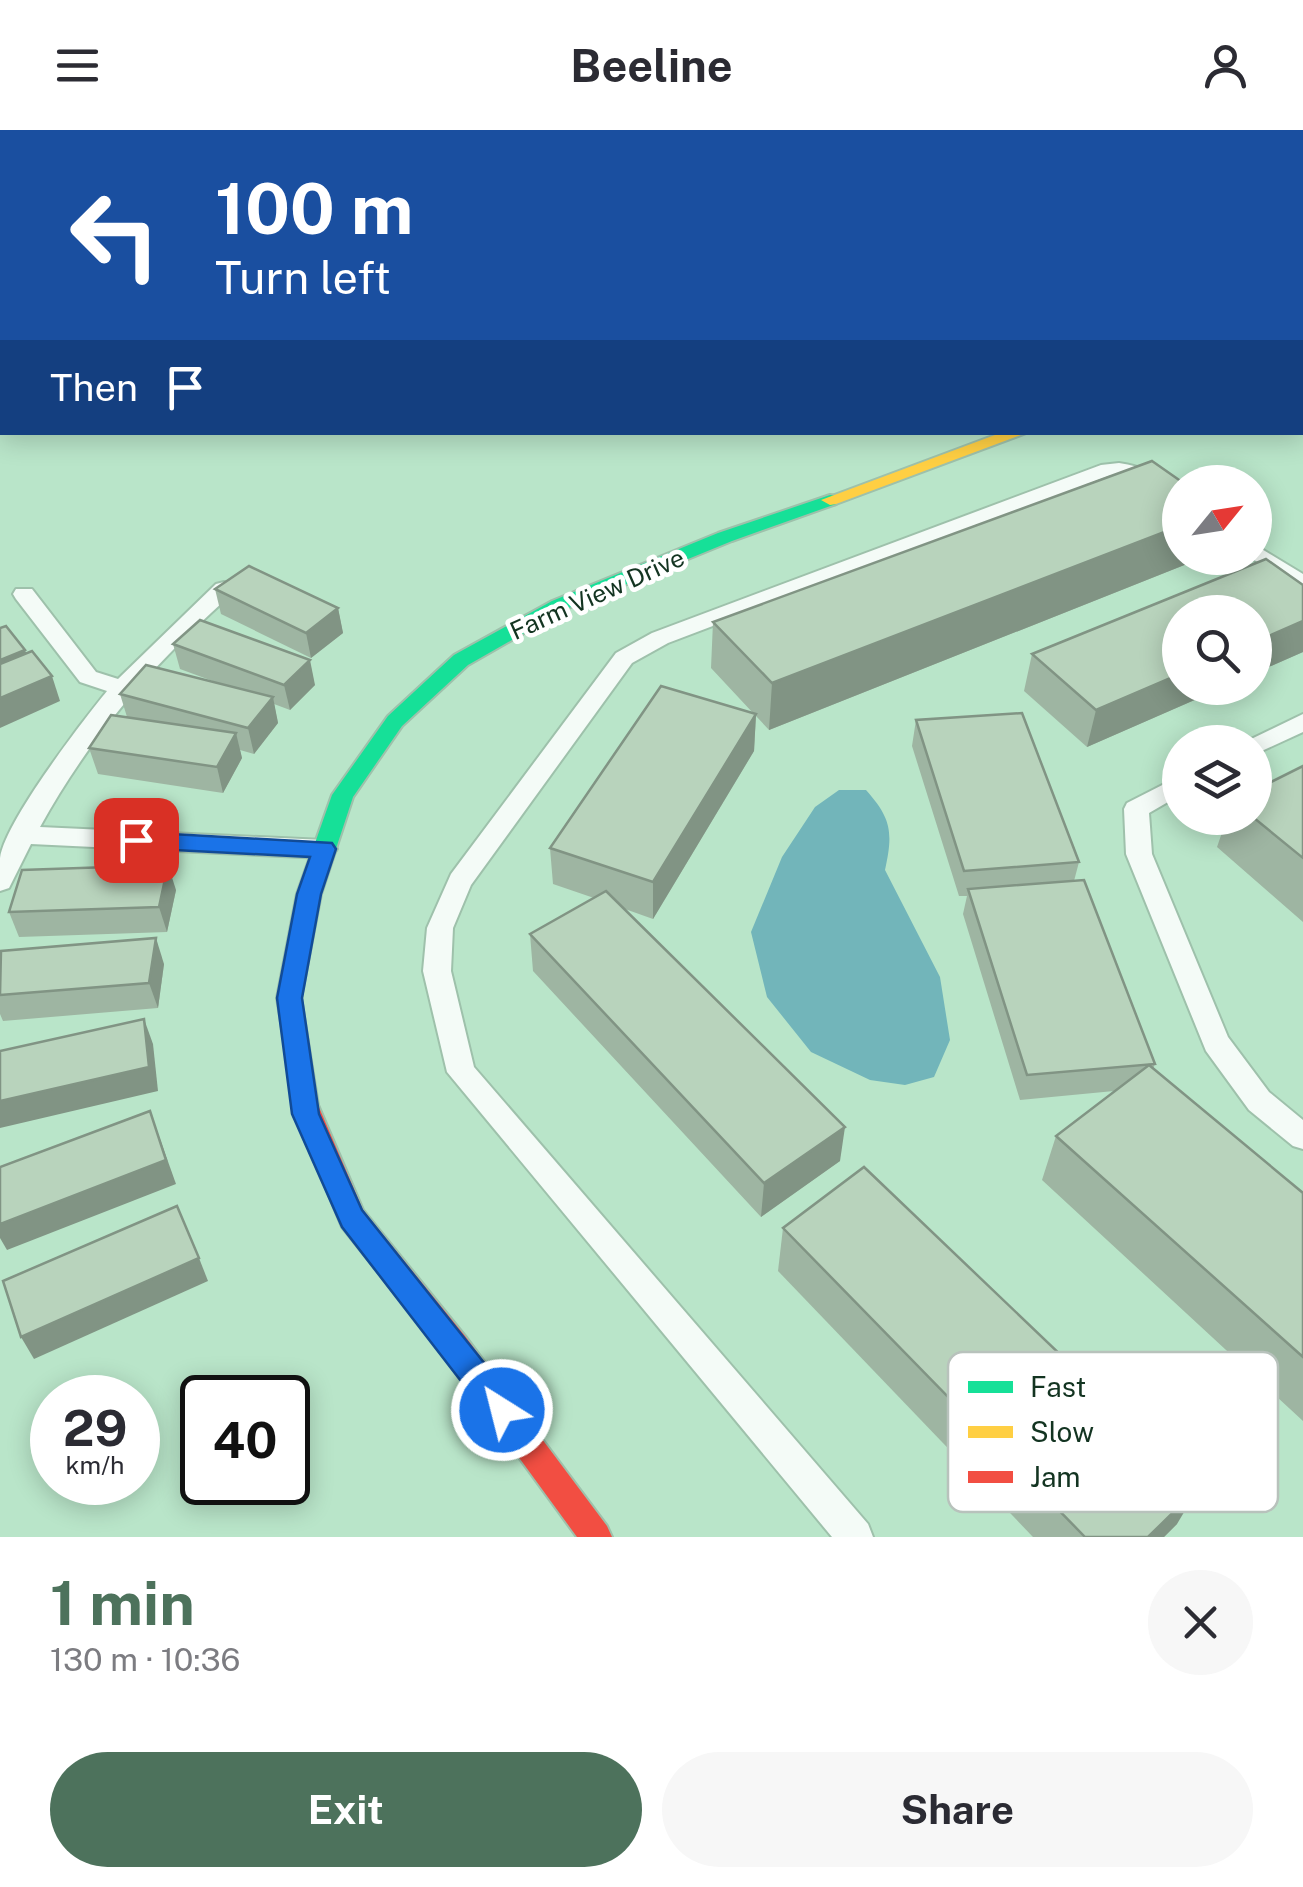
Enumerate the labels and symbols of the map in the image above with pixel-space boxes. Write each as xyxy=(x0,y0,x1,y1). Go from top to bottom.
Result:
north arrow xyxy=(1162,465,1272,575)
street label: Farm View Drive xyxy=(505,542,689,646)
pin xyxy=(94,798,179,883)
legend xyxy=(948,1352,1278,1512)
position arrow xyxy=(450,1358,554,1462)
text: Fast xyxy=(1030,1370,1086,1403)
speed limit sign: 40 xyxy=(180,1375,310,1505)
text: Slow xyxy=(1030,1415,1094,1448)
text: Jam xyxy=(1030,1460,1081,1493)

